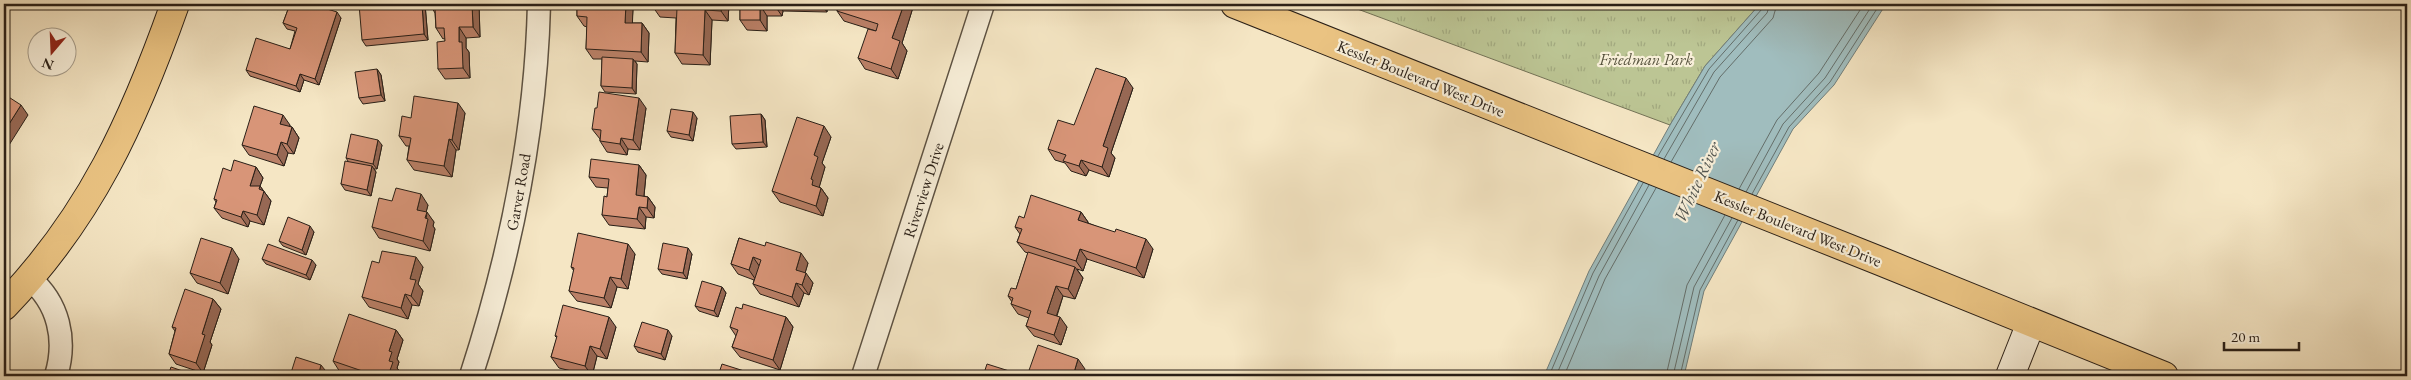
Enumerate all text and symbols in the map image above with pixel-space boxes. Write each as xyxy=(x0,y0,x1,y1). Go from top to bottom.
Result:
north arrow xyxy=(28,28,78,78)
street label: Kessler Boulevard West Drive xyxy=(1334,35,1508,122)
park label: Friedman Park xyxy=(1598,49,1693,70)
text: N xyxy=(39,54,56,75)
water label: White River xyxy=(1668,137,1726,226)
street label: Riverview Drive xyxy=(898,140,949,240)
street label: Garver Road xyxy=(501,151,536,232)
street label: Kessler Boulevard West Drive xyxy=(1711,185,1885,272)
scale bar xyxy=(2224,320,2298,352)
text: 20 m xyxy=(2231,327,2260,346)

